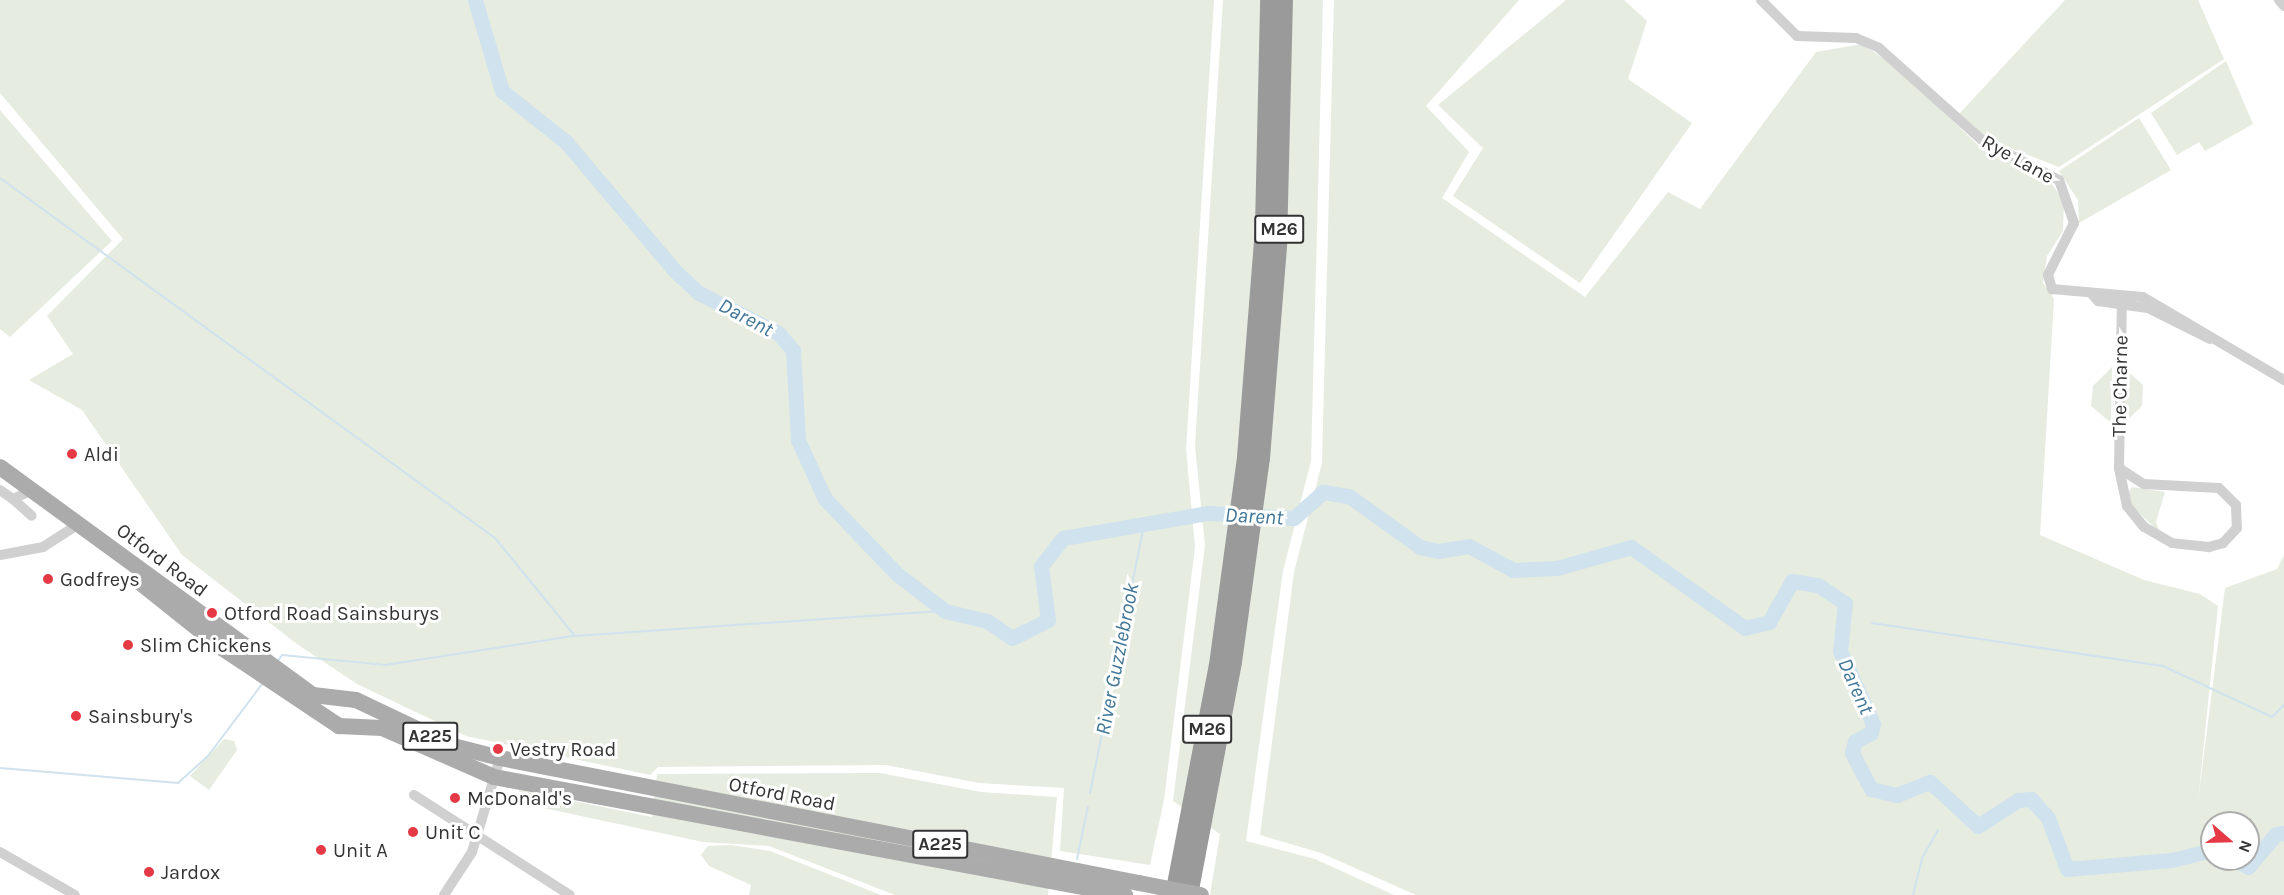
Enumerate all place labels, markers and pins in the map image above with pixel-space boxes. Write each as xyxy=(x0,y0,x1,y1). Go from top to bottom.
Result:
place label: Aldi xyxy=(84,442,119,466)
marker: Aldi xyxy=(65,447,79,461)
place label: Godfreys xyxy=(60,567,140,591)
marker: Godfreys xyxy=(41,572,55,586)
place label: Otford Road Sainsburys xyxy=(224,601,439,625)
marker: Otford Road Sainsburys xyxy=(205,606,219,620)
place label: Slim Chickens xyxy=(140,633,272,657)
marker: Slim Chickens xyxy=(121,638,135,652)
place label: Sainsbury's xyxy=(88,704,193,728)
marker: Sainsbury's xyxy=(69,709,83,723)
place label: Vestry Road xyxy=(510,737,616,761)
marker: Vestry Road xyxy=(491,742,505,756)
place label: McDonald's xyxy=(467,786,572,810)
marker: McDonald's xyxy=(448,791,462,805)
place label: Unit C xyxy=(425,820,481,844)
marker: Unit C xyxy=(406,825,420,839)
place label: Unit A xyxy=(333,838,388,862)
marker: Unit A xyxy=(314,843,328,857)
place label: Jardox xyxy=(161,860,220,884)
marker: Jardox xyxy=(142,865,156,879)

